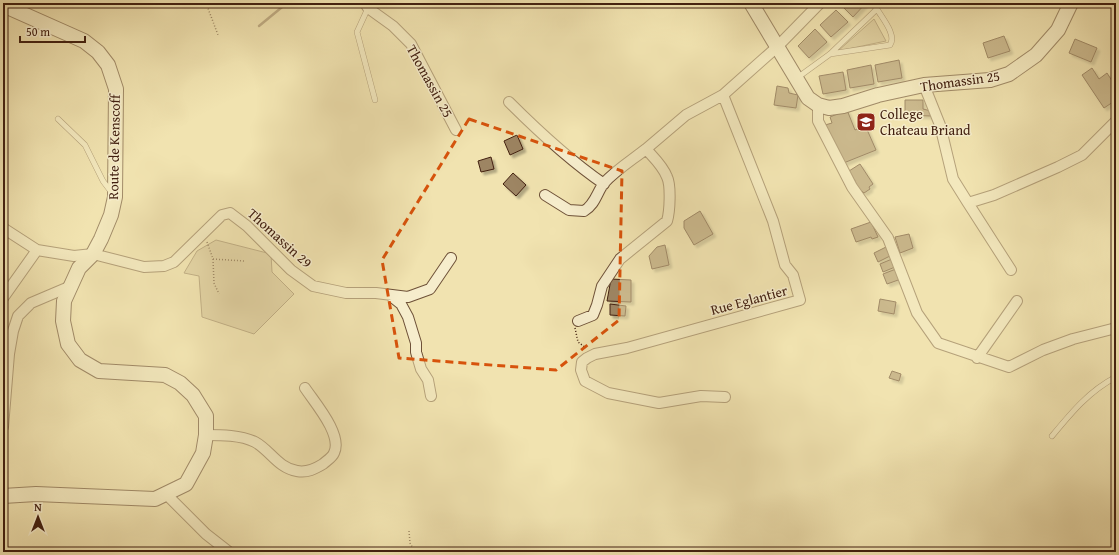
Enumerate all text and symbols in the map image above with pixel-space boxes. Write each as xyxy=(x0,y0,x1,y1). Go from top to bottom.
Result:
scale bar xyxy=(20,18,85,44)
text: 50 m xyxy=(26,23,50,40)
street label: Thomassin 25 xyxy=(402,41,458,121)
street label: Thomassin 25 xyxy=(919,66,1001,96)
street label: Route de Kenscoff xyxy=(103,92,125,200)
place label: College Chateau Briand xyxy=(880,104,971,140)
school or university icon: College Chateau Briand xyxy=(855,111,877,133)
street label: Thomassin 29 xyxy=(243,204,317,272)
street label: Rue Eglantier xyxy=(708,280,790,320)
north arrow xyxy=(18,497,58,537)
text: N xyxy=(34,499,42,515)

